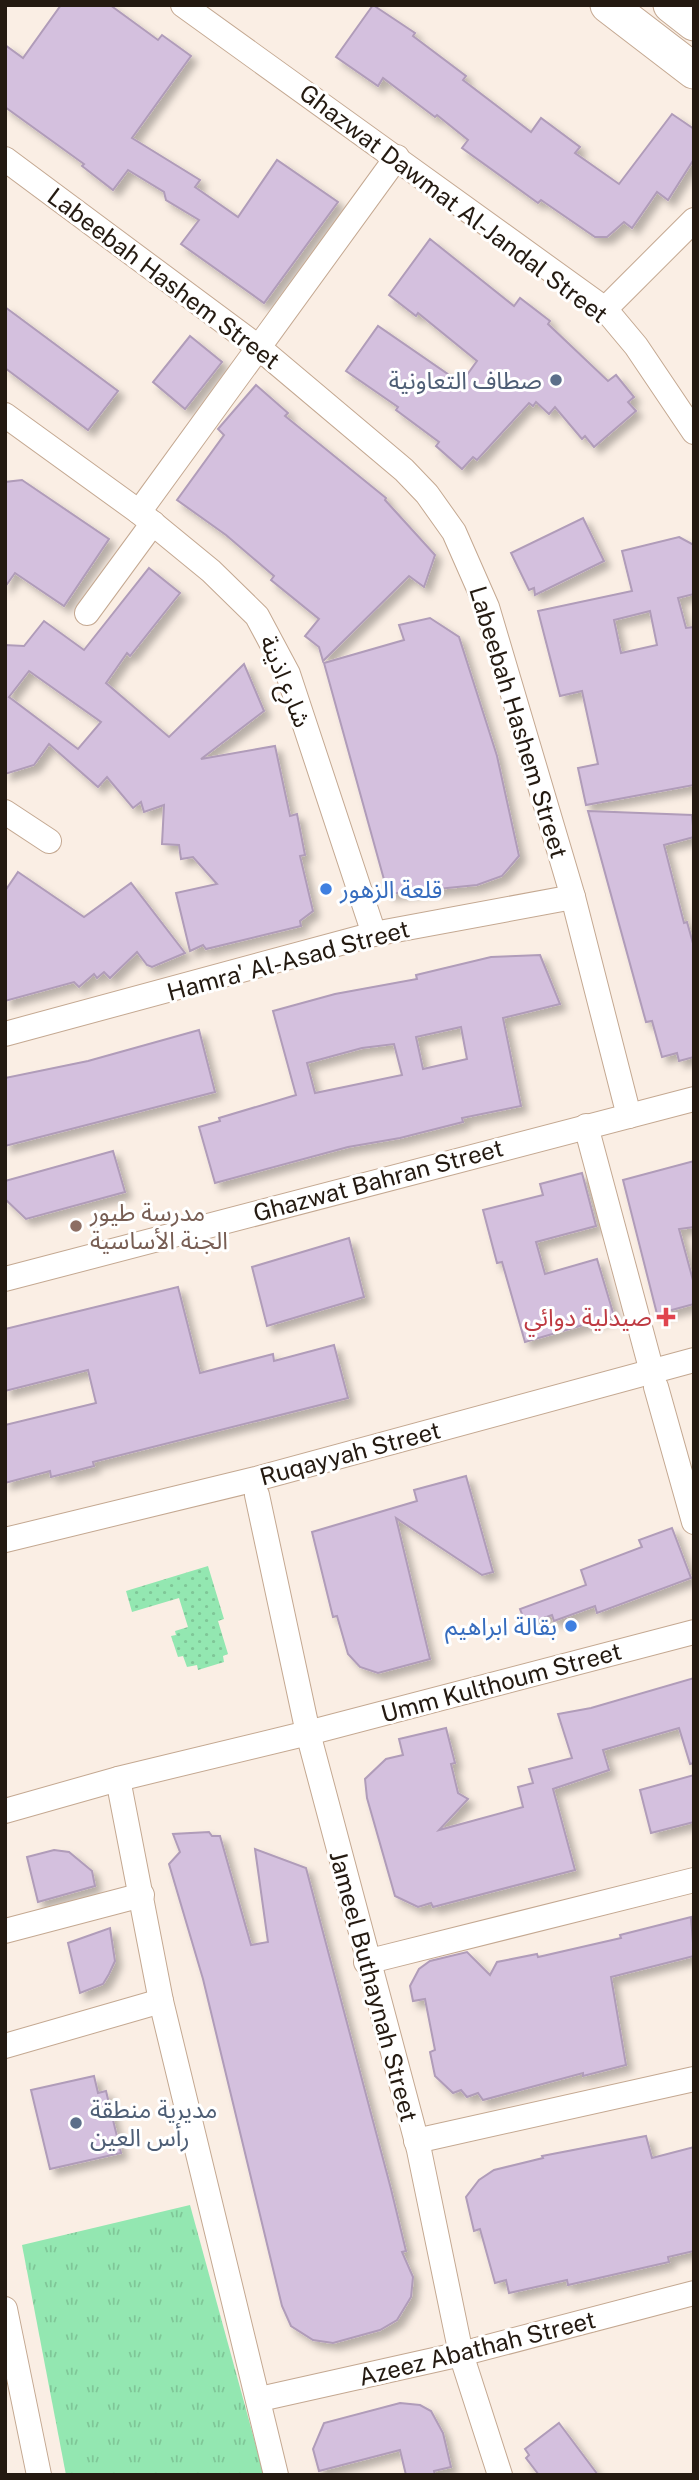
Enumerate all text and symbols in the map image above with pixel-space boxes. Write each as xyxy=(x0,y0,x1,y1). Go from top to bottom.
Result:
street label: Ghazwat Dawmat Al-Jandal Street xyxy=(294,78,614,328)
street label: Labeebah Hashem Street xyxy=(43,182,285,374)
place label: صطاف التعاونية xyxy=(389,366,542,395)
marker: صطاف التعاونية xyxy=(548,372,564,388)
street label: Labeebah Hashem Street xyxy=(464,583,574,861)
street label: شارع اذينة xyxy=(251,631,317,733)
place label: قلعة الزهور xyxy=(339,875,442,904)
marker: قلعة الزهور xyxy=(318,881,334,897)
street label: Hamra' Al-Asad Street xyxy=(164,914,412,1006)
street label: Ghazwat Bahran Street xyxy=(250,1133,506,1227)
place label: مدرسة طيور الجنة الأساسية xyxy=(89,1198,228,1254)
marker: مدرسة طيور الجنة الأساسية xyxy=(68,1218,84,1234)
place label: صيدلية دوائي xyxy=(524,1303,652,1337)
marker: صيدلية دوائي xyxy=(658,1309,674,1325)
street label: Ruqayyah Street xyxy=(257,1415,443,1491)
place label: بقالة ابراهيم xyxy=(445,1612,557,1644)
marker: بقالة ابراهيم xyxy=(563,1618,579,1634)
street label: Umm Kulthoum Street xyxy=(378,1636,624,1728)
street label: Jameel Buthaynah Street xyxy=(324,1847,424,2125)
place label: مديرية منطقة رأس العين xyxy=(90,2095,217,2152)
marker: مديرية منطقة رأس العين xyxy=(68,2115,84,2131)
street label: Azeez Abathah Street xyxy=(356,2305,598,2391)

